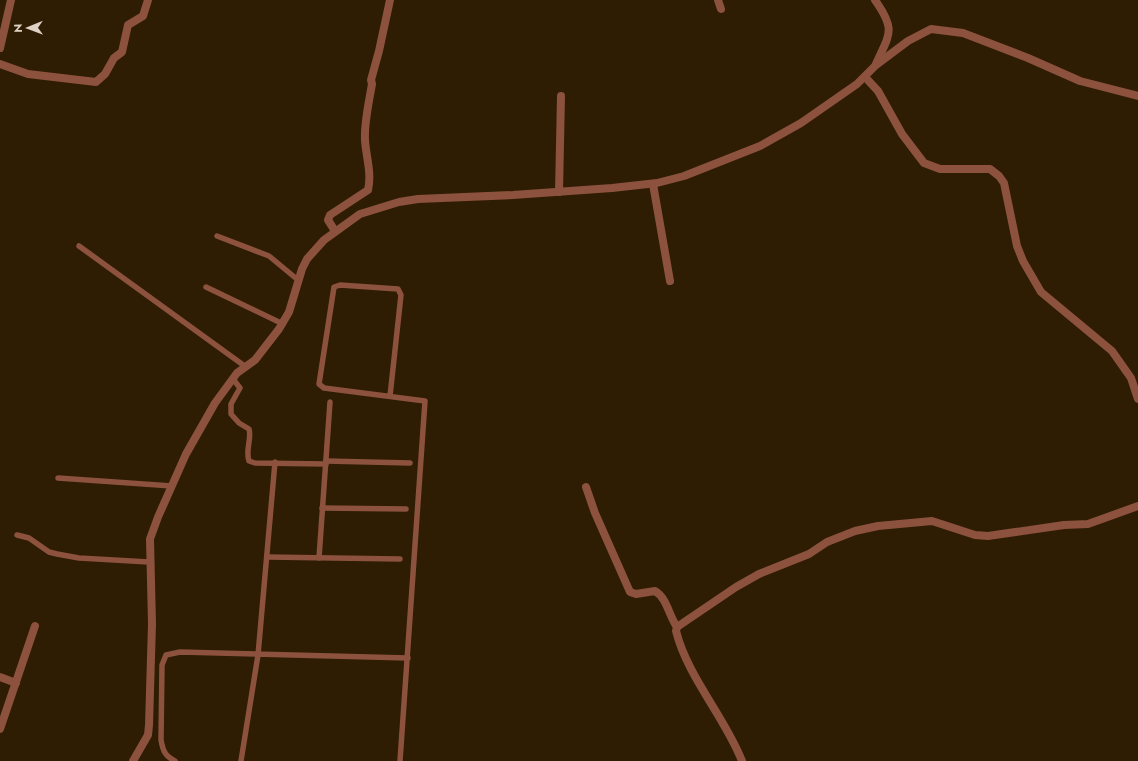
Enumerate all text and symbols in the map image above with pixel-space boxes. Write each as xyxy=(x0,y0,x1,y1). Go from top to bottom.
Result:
north arrow xyxy=(8,8,48,48)
text: N xyxy=(10,24,26,33)

